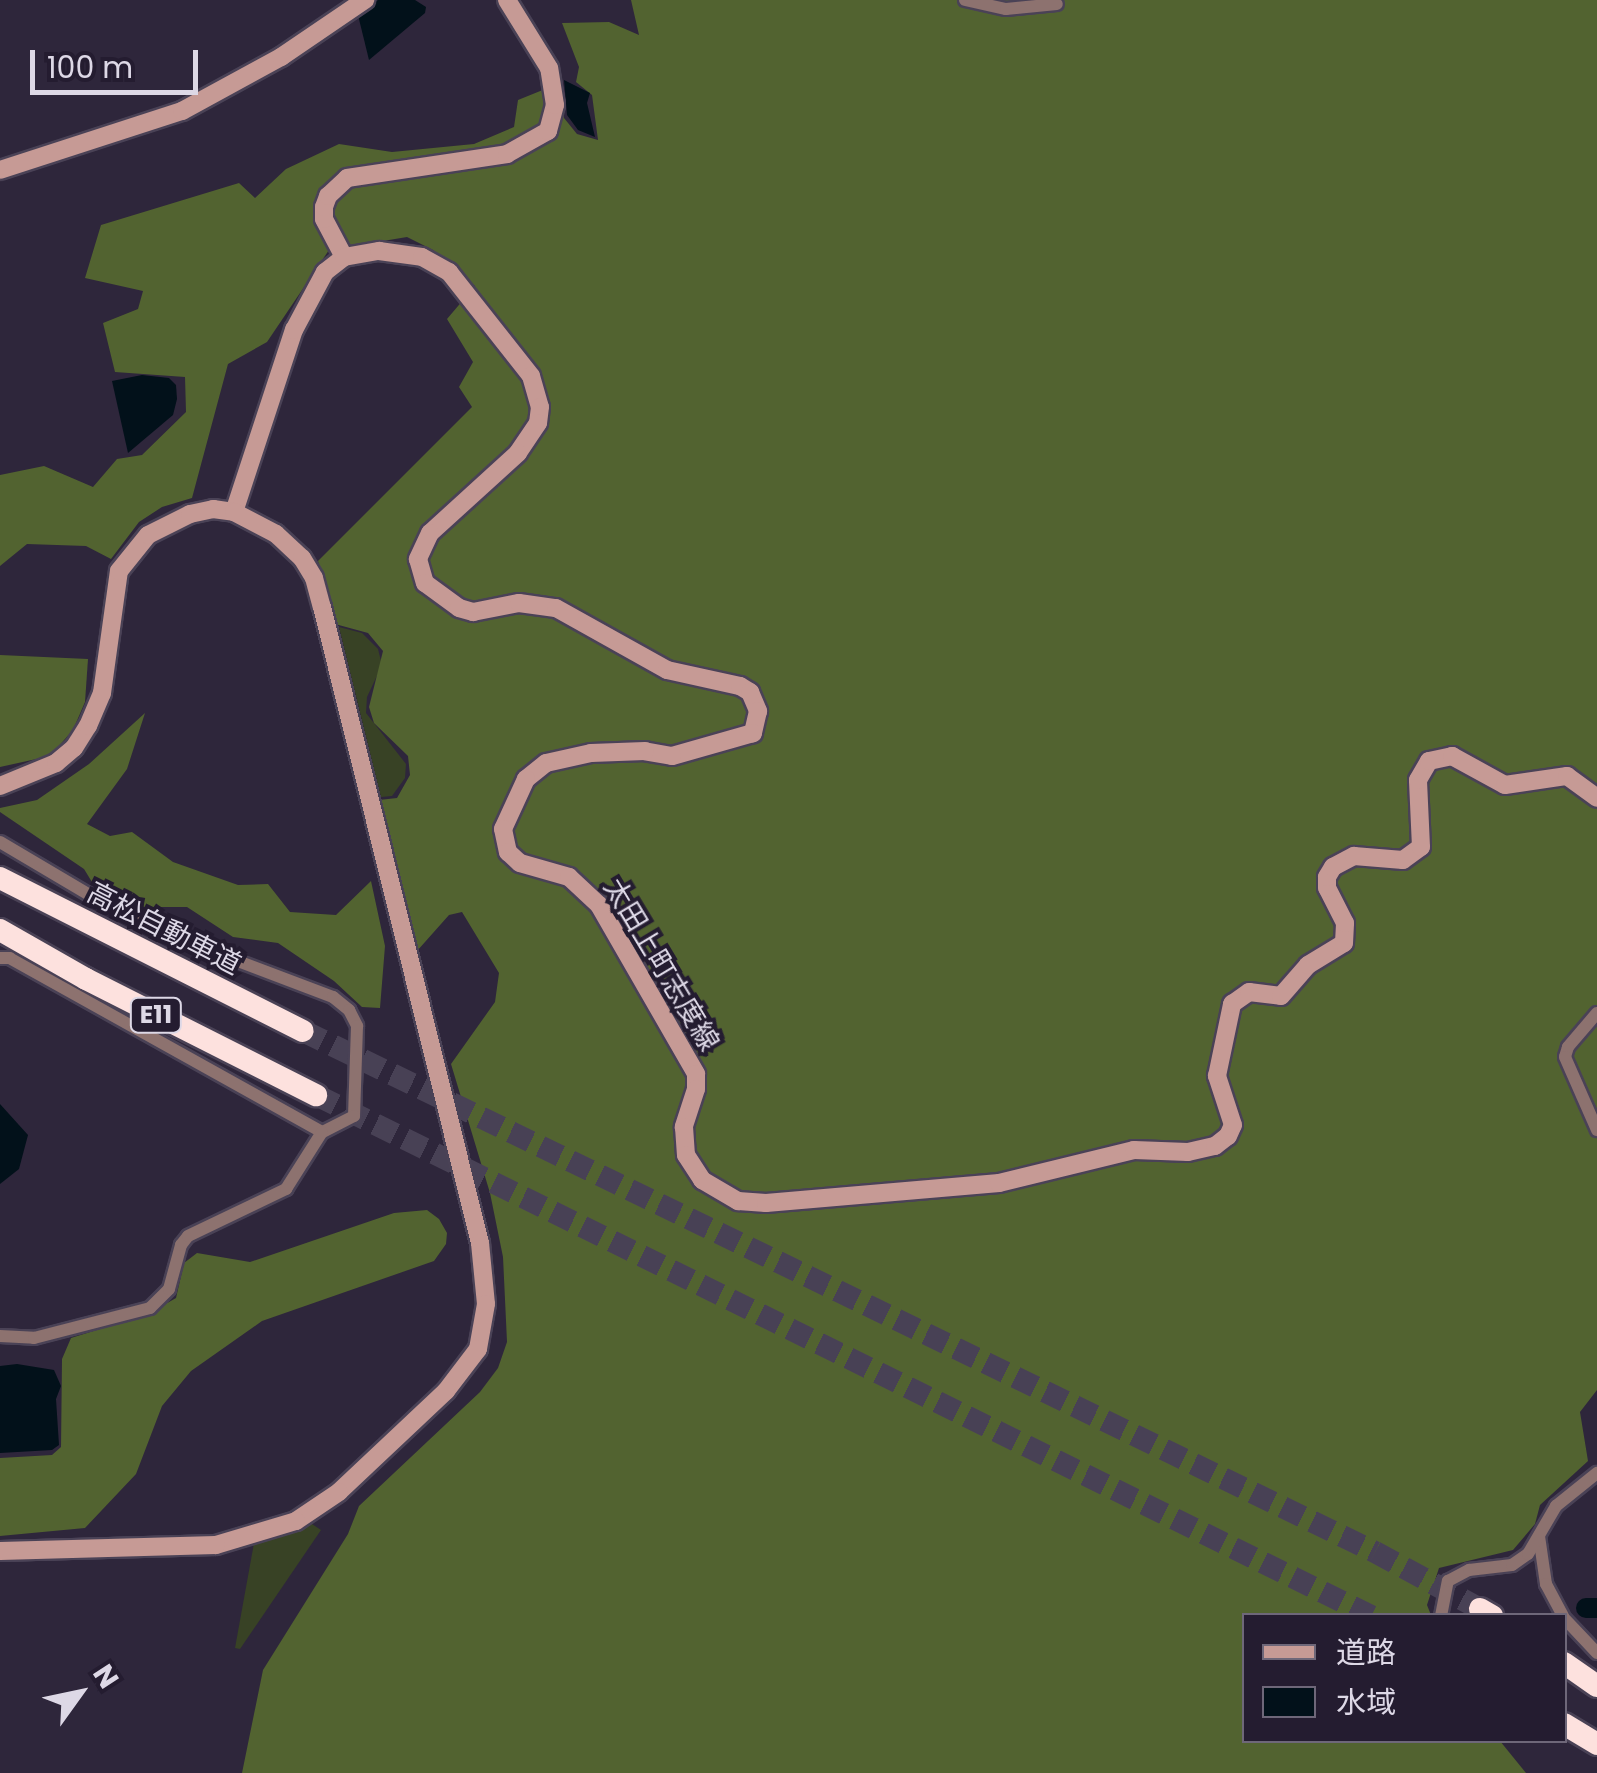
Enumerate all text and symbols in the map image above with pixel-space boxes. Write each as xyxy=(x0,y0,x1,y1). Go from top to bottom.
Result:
scale bar xyxy=(35,30,202,92)
text: 100 m xyxy=(47,46,133,89)
street label: 太田上町志度線 xyxy=(596,872,726,1058)
street label: 高松自動車道 xyxy=(82,876,246,982)
road number: E11 xyxy=(128,995,184,1035)
legend xyxy=(1242,1613,1567,1743)
text: 道路 xyxy=(1336,1631,1396,1674)
north arrow xyxy=(30,1643,130,1743)
text: N xyxy=(83,1657,128,1696)
text: 水域 xyxy=(1336,1681,1396,1724)

